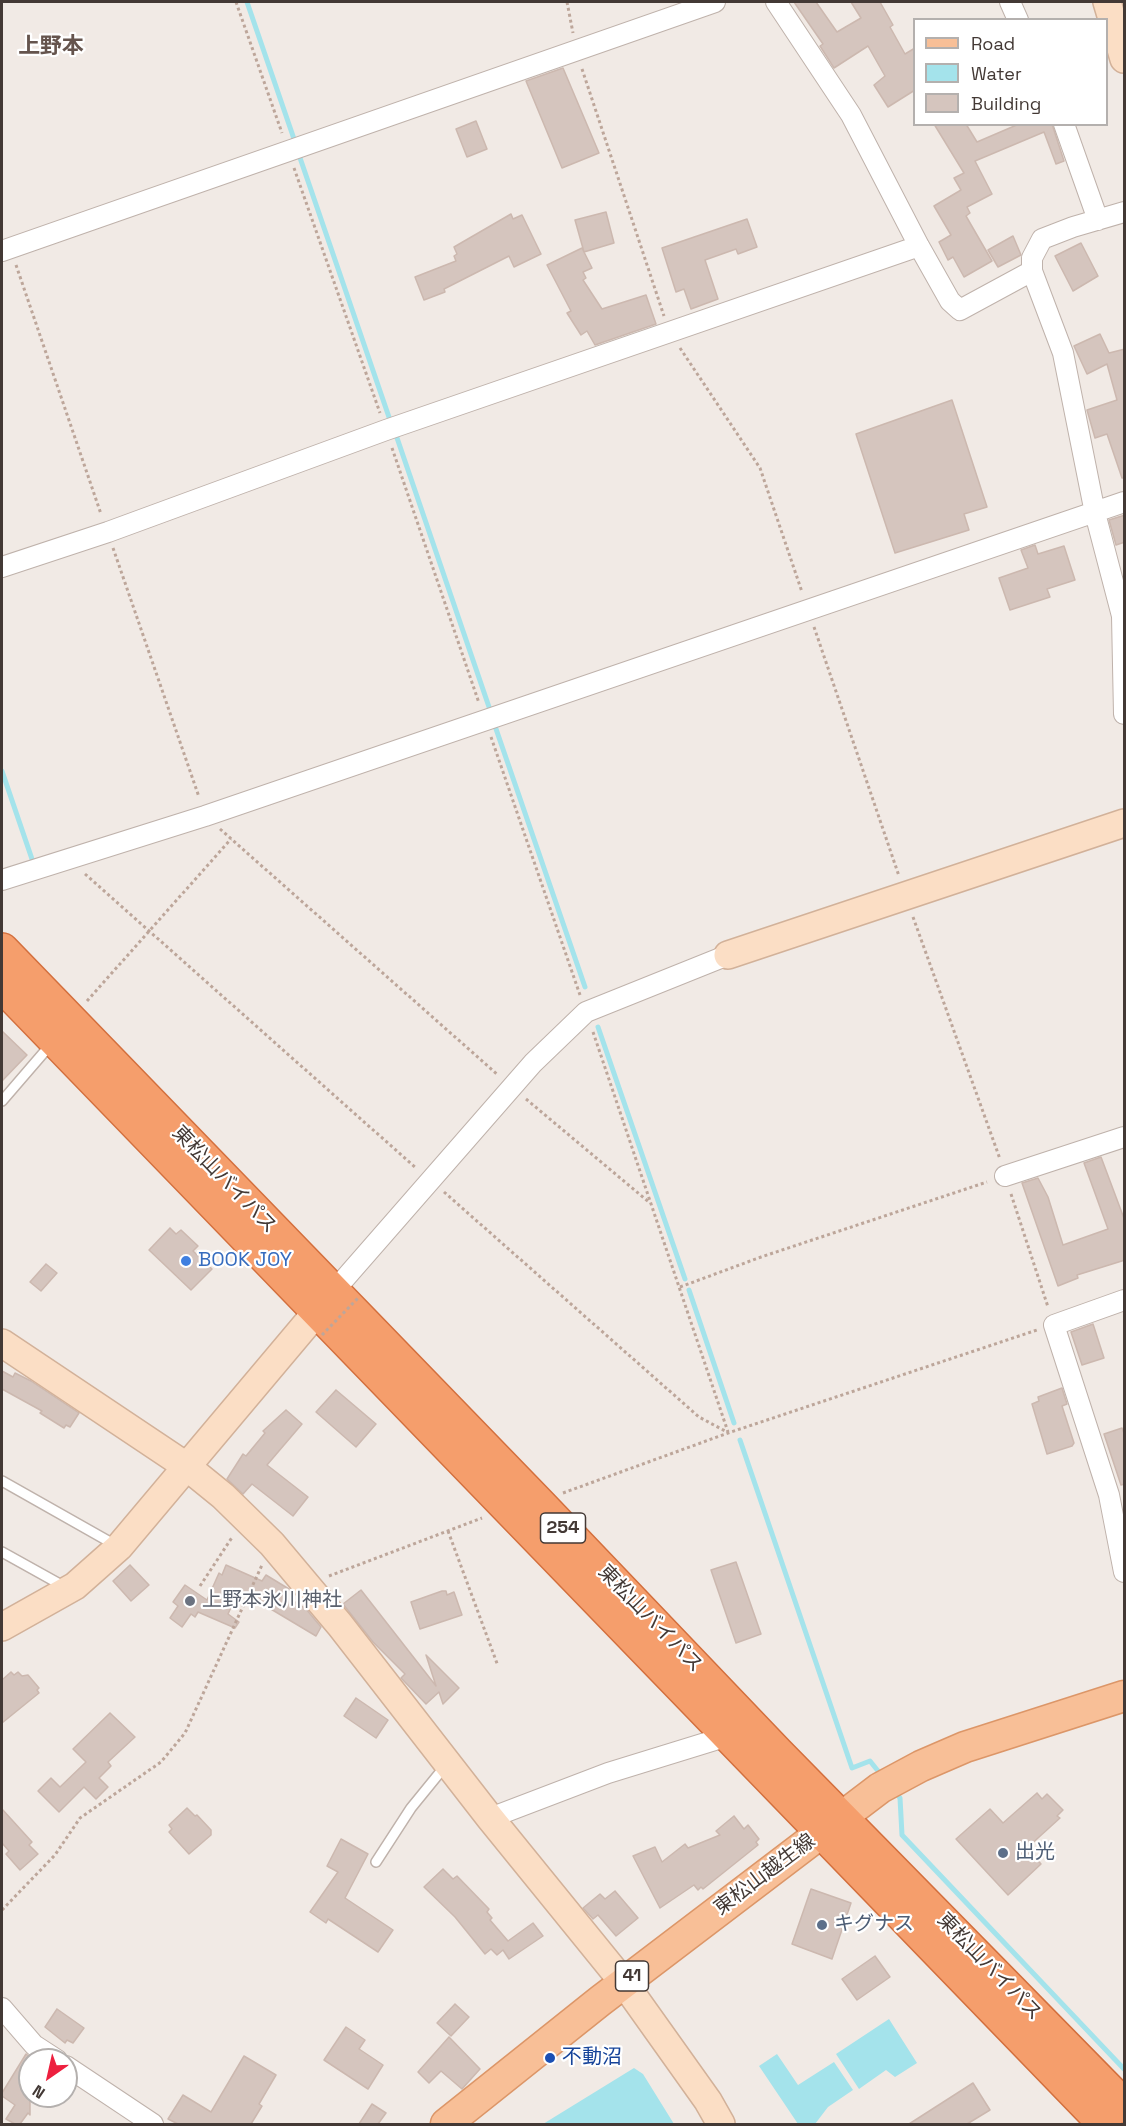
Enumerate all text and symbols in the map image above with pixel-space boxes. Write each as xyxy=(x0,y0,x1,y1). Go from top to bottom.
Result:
legend xyxy=(913,18,1108,126)
text: Road xyxy=(971,32,1015,55)
district label: 上野本 xyxy=(18,34,84,60)
text: Water xyxy=(971,62,1022,85)
text: Building xyxy=(971,92,1041,115)
street label: 東松山バイパス xyxy=(167,1121,281,1239)
place label: BOOK JOY xyxy=(198,1249,292,1273)
marker: BOOK JOY xyxy=(179,1254,193,1268)
road number: 254 xyxy=(540,1513,586,1543)
street label: 東松山バイパス xyxy=(593,1560,707,1678)
place label: 上野本氷川神社 xyxy=(202,1589,342,1613)
marker: 上野本氷川神社 xyxy=(183,1594,197,1608)
street label: 東松山越生線 xyxy=(710,1829,820,1921)
place label: 出光 xyxy=(1015,1841,1055,1865)
marker: 出光 xyxy=(996,1846,1010,1860)
street label: 東松山バイパス xyxy=(932,1908,1046,2026)
place label: キグナス xyxy=(834,1913,914,1937)
marker: キグナス xyxy=(815,1918,829,1932)
road number: 41 xyxy=(616,1961,648,1991)
place label: 不動沼 xyxy=(562,2046,622,2070)
north arrow xyxy=(18,2048,78,2108)
marker: 不動沼 xyxy=(543,2051,557,2065)
text: N xyxy=(28,2080,49,2103)

